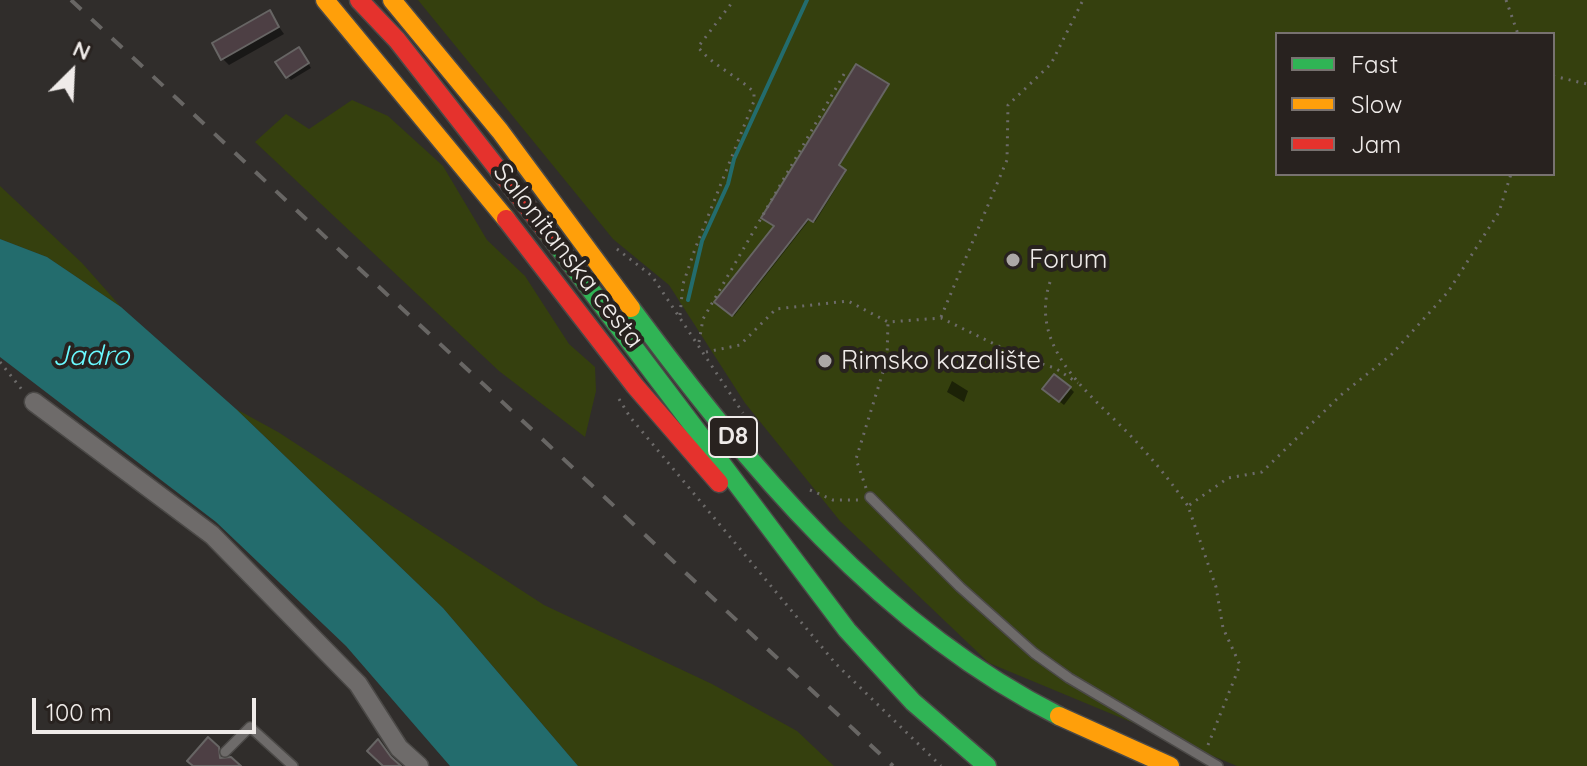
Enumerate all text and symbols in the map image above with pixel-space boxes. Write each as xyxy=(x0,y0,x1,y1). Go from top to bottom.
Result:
north arrow xyxy=(32,32,112,112)
legend xyxy=(1275,32,1555,176)
text: N xyxy=(69,34,95,66)
text: Fast xyxy=(1351,49,1398,79)
text: Slow xyxy=(1351,89,1402,119)
text: Jam xyxy=(1351,129,1401,159)
street label: Salonitanska cesta xyxy=(486,157,650,355)
place label: Forum xyxy=(1029,244,1108,276)
marker: Forum xyxy=(1004,251,1022,269)
water label: Jadro xyxy=(52,340,130,374)
place label: Rimsko kazalište xyxy=(841,345,1041,377)
marker: Rimsko kazalište xyxy=(816,352,834,370)
road number: D8 xyxy=(709,417,757,457)
scale bar xyxy=(36,682,260,732)
text: 100 m xyxy=(46,697,112,727)

